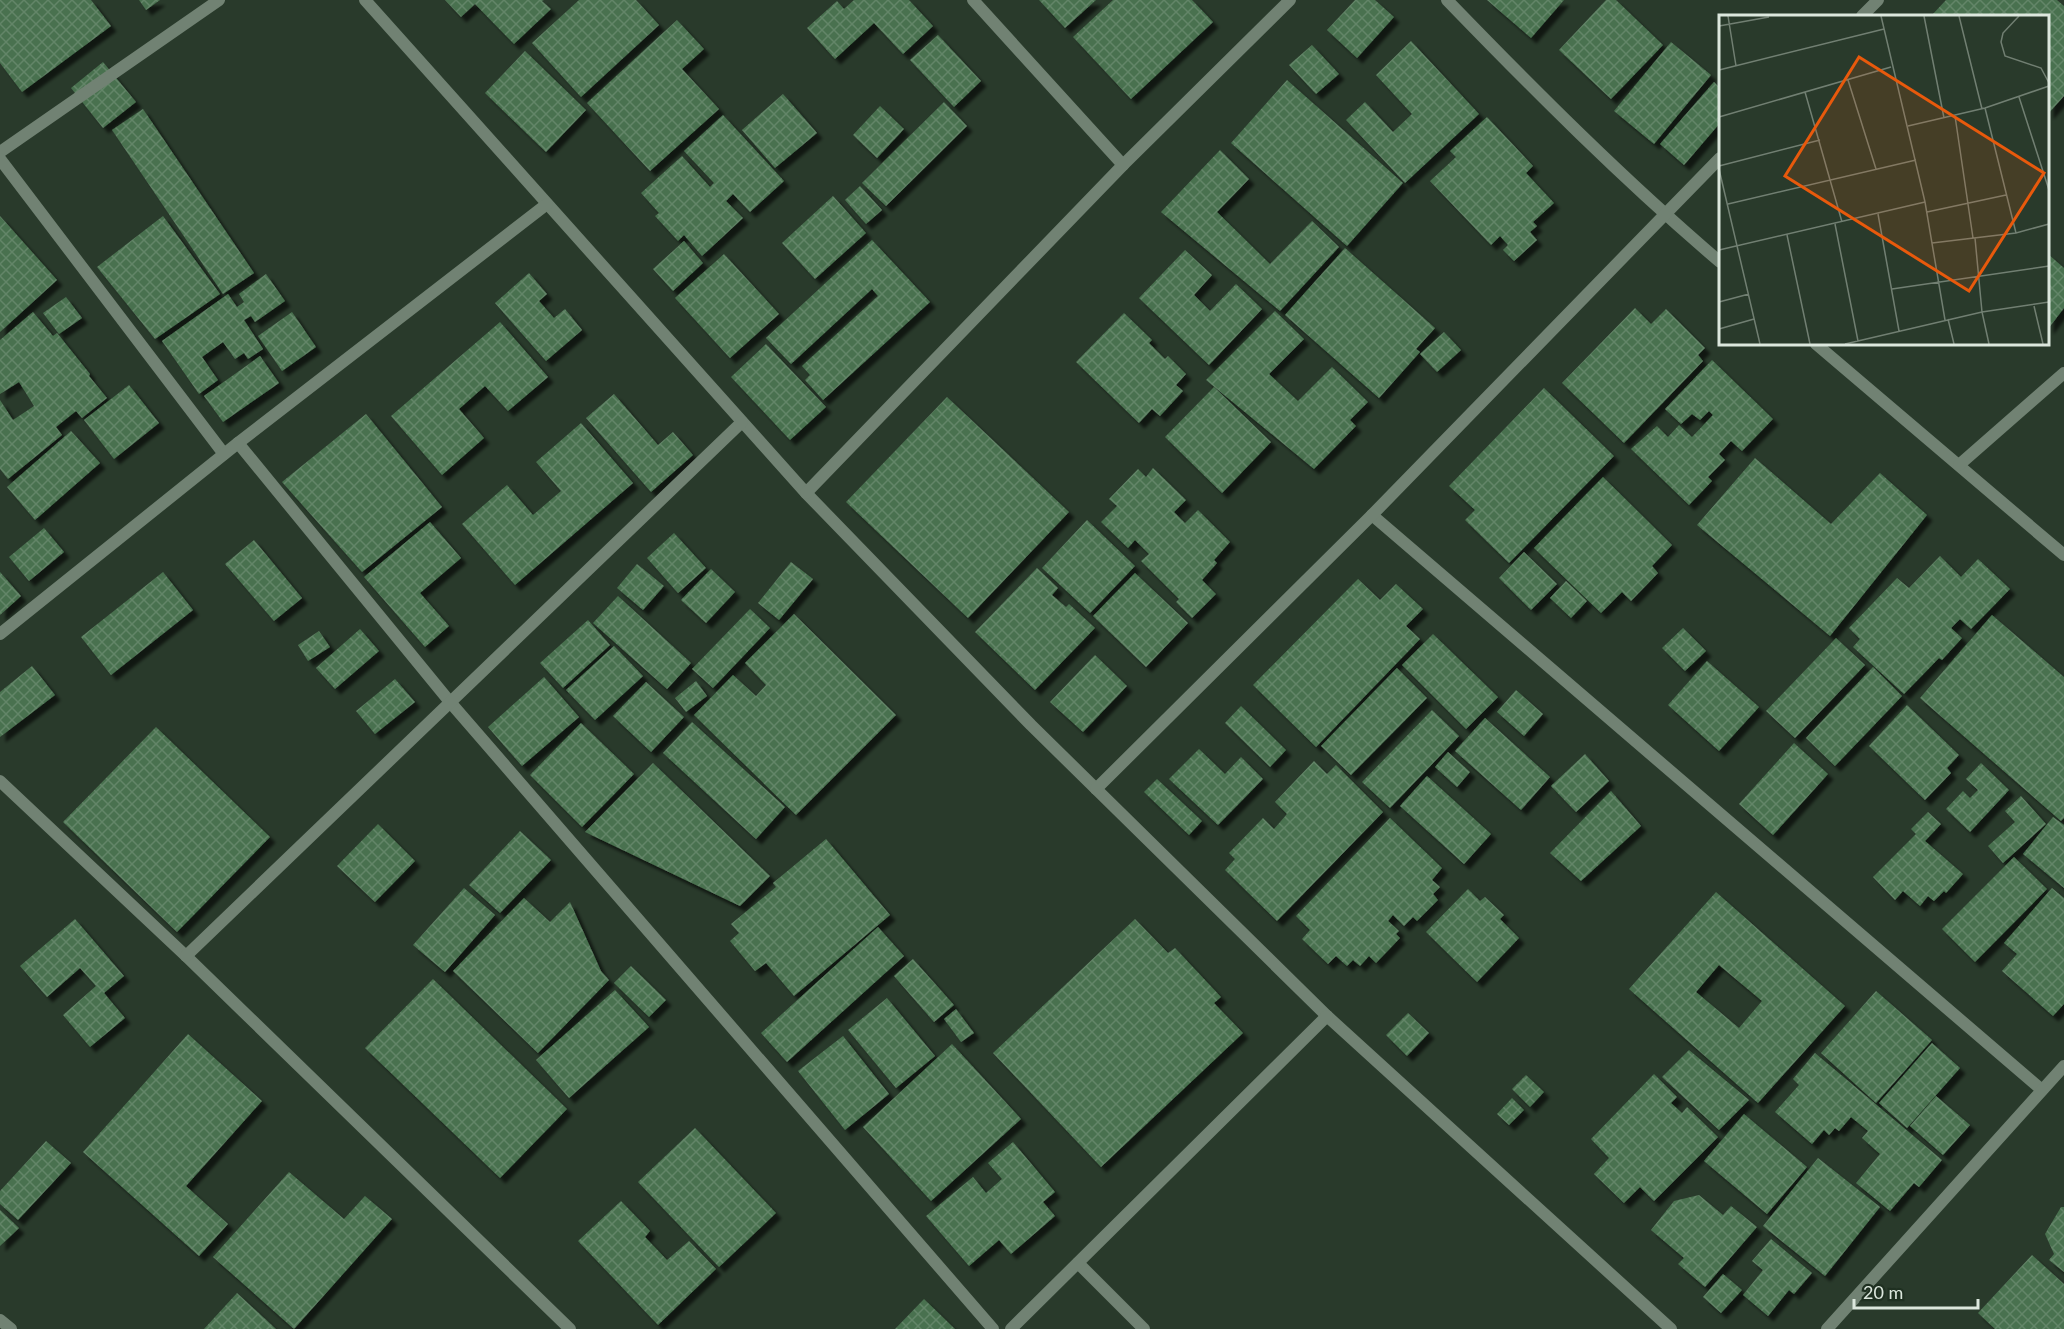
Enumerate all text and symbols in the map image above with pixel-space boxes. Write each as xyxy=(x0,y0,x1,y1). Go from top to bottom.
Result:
inset map xyxy=(1719,15,2049,345)
scale bar xyxy=(1854,1272,1978,1310)
text: 20 m xyxy=(1863,1281,1903,1303)

